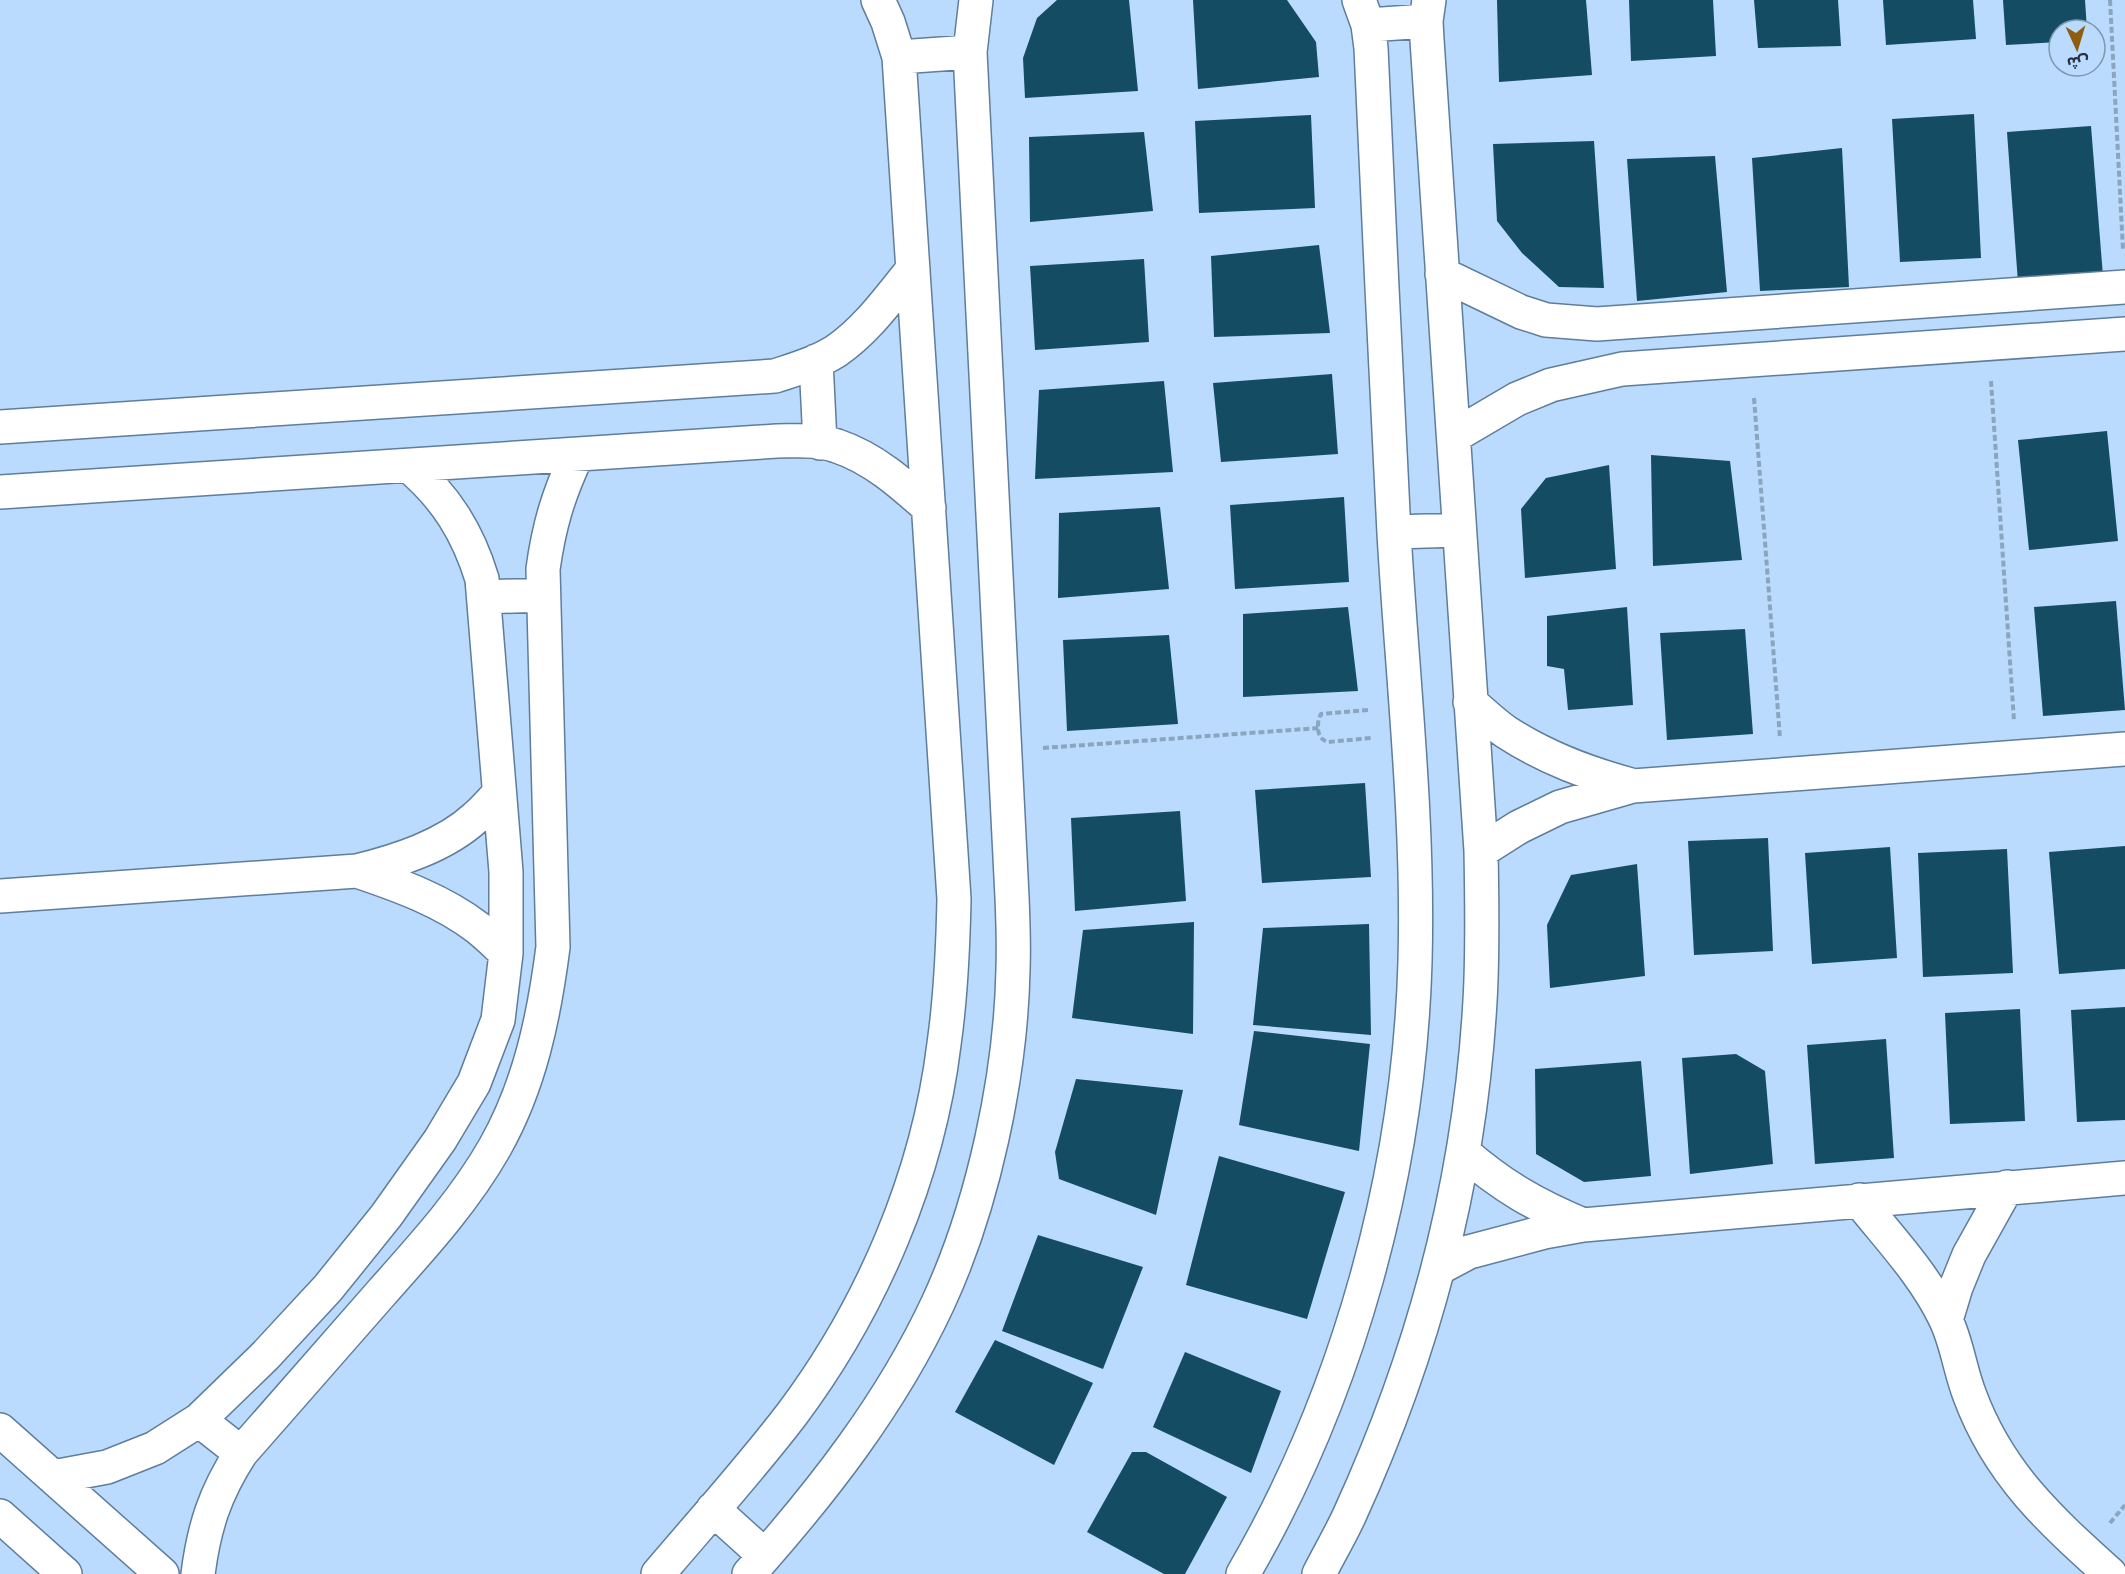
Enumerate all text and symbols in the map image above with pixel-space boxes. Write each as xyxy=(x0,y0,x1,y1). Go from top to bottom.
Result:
north arrow xyxy=(2047,18,2107,78)
text: ش xyxy=(2066,51,2090,72)

